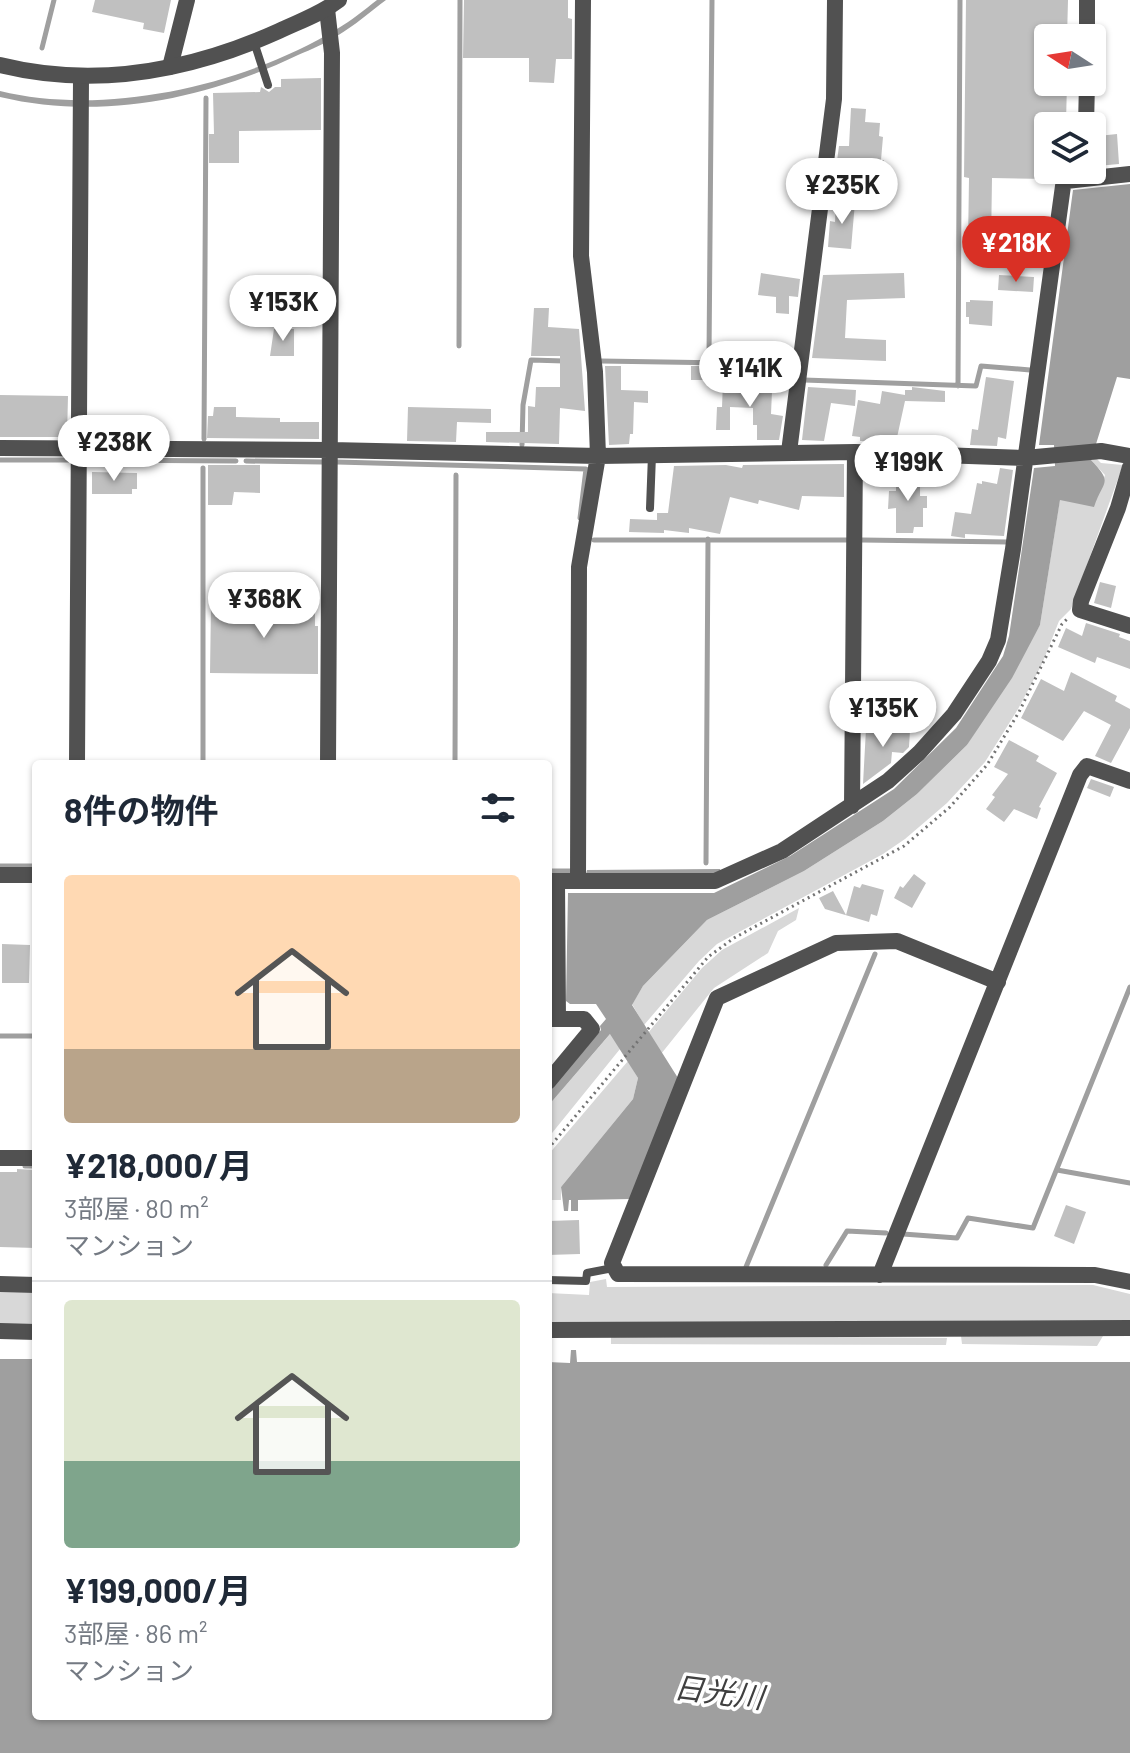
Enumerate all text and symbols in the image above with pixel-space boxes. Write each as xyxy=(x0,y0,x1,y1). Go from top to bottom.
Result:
north arrow xyxy=(1034,24,1106,96)
map controls xyxy=(1034,24,1106,184)
button: layers xyxy=(1034,112,1106,184)
pin: ¥235K xyxy=(786,158,898,226)
text: ¥235K xyxy=(804,168,880,199)
pin: ¥218K xyxy=(960,216,1072,284)
text: ¥218K xyxy=(980,226,1052,257)
pin: ¥153K xyxy=(227,275,339,343)
text: ¥153K xyxy=(247,285,319,316)
pin: ¥141K xyxy=(694,341,806,409)
text: ¥141K xyxy=(717,351,783,382)
pin: ¥238K xyxy=(58,415,170,483)
text: ¥238K xyxy=(76,425,152,456)
pin: ¥199K xyxy=(852,435,964,503)
text: ¥199K xyxy=(873,445,943,476)
pin: ¥368K xyxy=(208,572,320,640)
text: ¥368K xyxy=(226,582,302,613)
pin: ¥135K xyxy=(827,681,939,749)
text: ¥135K xyxy=(847,691,919,722)
icon: filters xyxy=(476,786,520,830)
text: 8件の物件 xyxy=(64,789,218,830)
icon: home xyxy=(220,927,364,1071)
text: ¥218,000/月 xyxy=(64,1144,253,1185)
text: 3部屋 · 80 m² xyxy=(64,1192,209,1223)
text: マンション xyxy=(64,1229,194,1260)
icon: home xyxy=(220,1352,364,1496)
text: ¥199,000/月 xyxy=(64,1569,252,1610)
text: 3部屋 · 86 m² xyxy=(64,1617,207,1648)
text: マンション xyxy=(64,1654,194,1685)
water label: 日光川 xyxy=(672,1668,769,1715)

